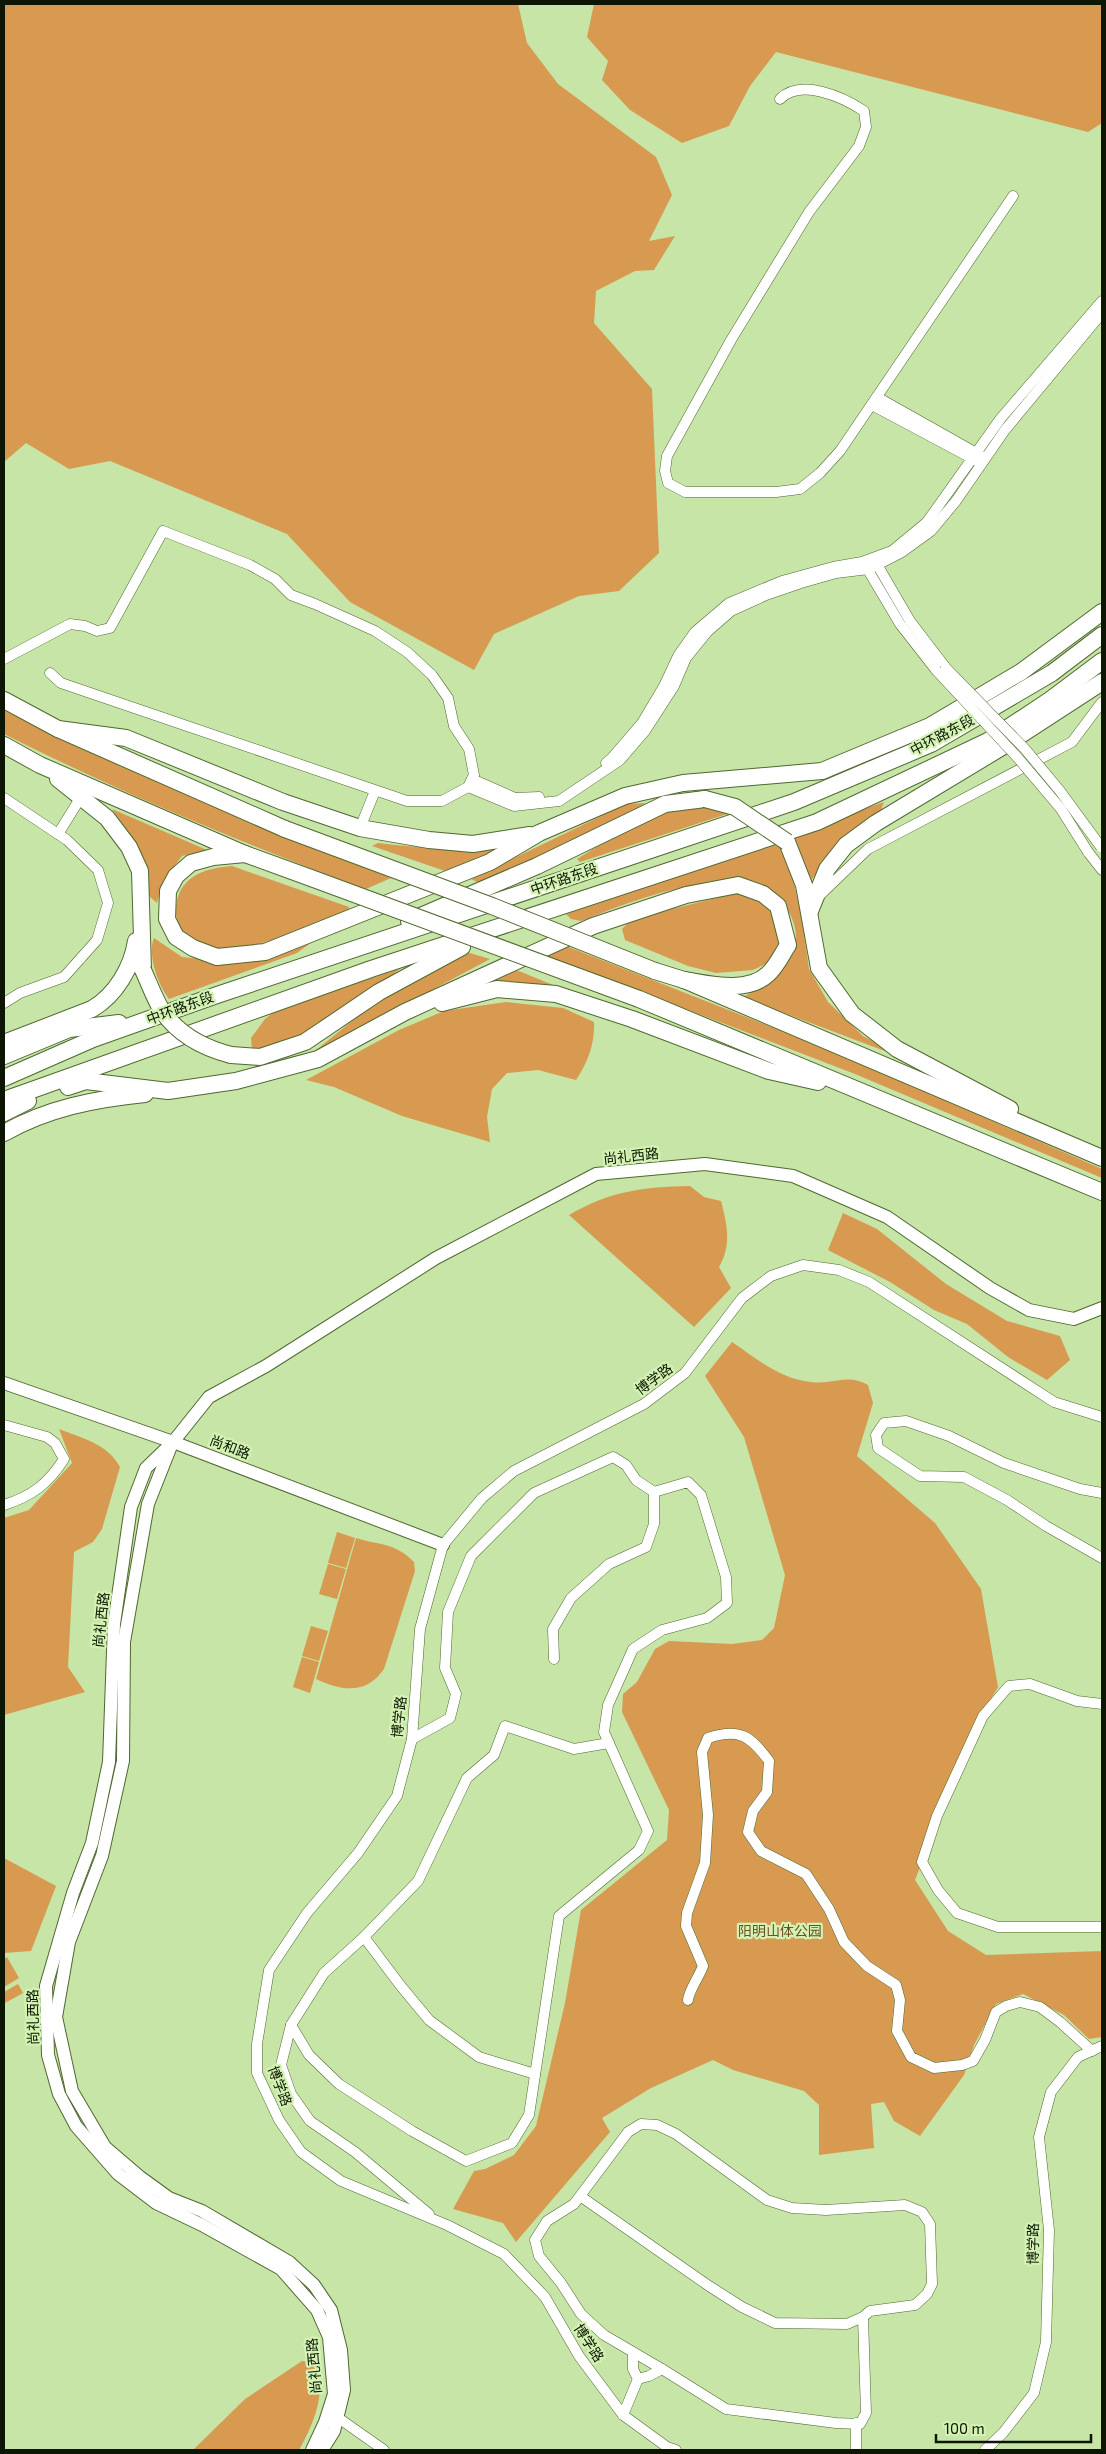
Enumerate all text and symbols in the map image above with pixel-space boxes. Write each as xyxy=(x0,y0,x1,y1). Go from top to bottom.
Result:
street label: 中环路东段 xyxy=(907,711,977,758)
street label: 中环路东段 xyxy=(528,859,600,898)
street label: 中环路东段 xyxy=(144,988,216,1027)
street label: 尚礼西路 xyxy=(602,1144,660,1167)
street label: 博学路 xyxy=(632,1359,676,1398)
street label: 尚和路 xyxy=(208,1431,253,1462)
street label: 尚礼西路 xyxy=(89,1591,112,1649)
street label: 博学路 xyxy=(388,1695,409,1739)
park label: 阳明山体公园 xyxy=(738,1922,822,1939)
street label: 尚礼西路 xyxy=(24,1989,41,2045)
street label: 博学路 xyxy=(265,2063,296,2108)
street label: 博学路 xyxy=(1024,2223,1041,2265)
street label: 博学路 xyxy=(571,2320,608,2365)
street label: 尚礼西路 xyxy=(303,2337,324,2395)
scale bar xyxy=(936,2412,1091,2444)
text: 100 m xyxy=(944,2419,985,2437)

